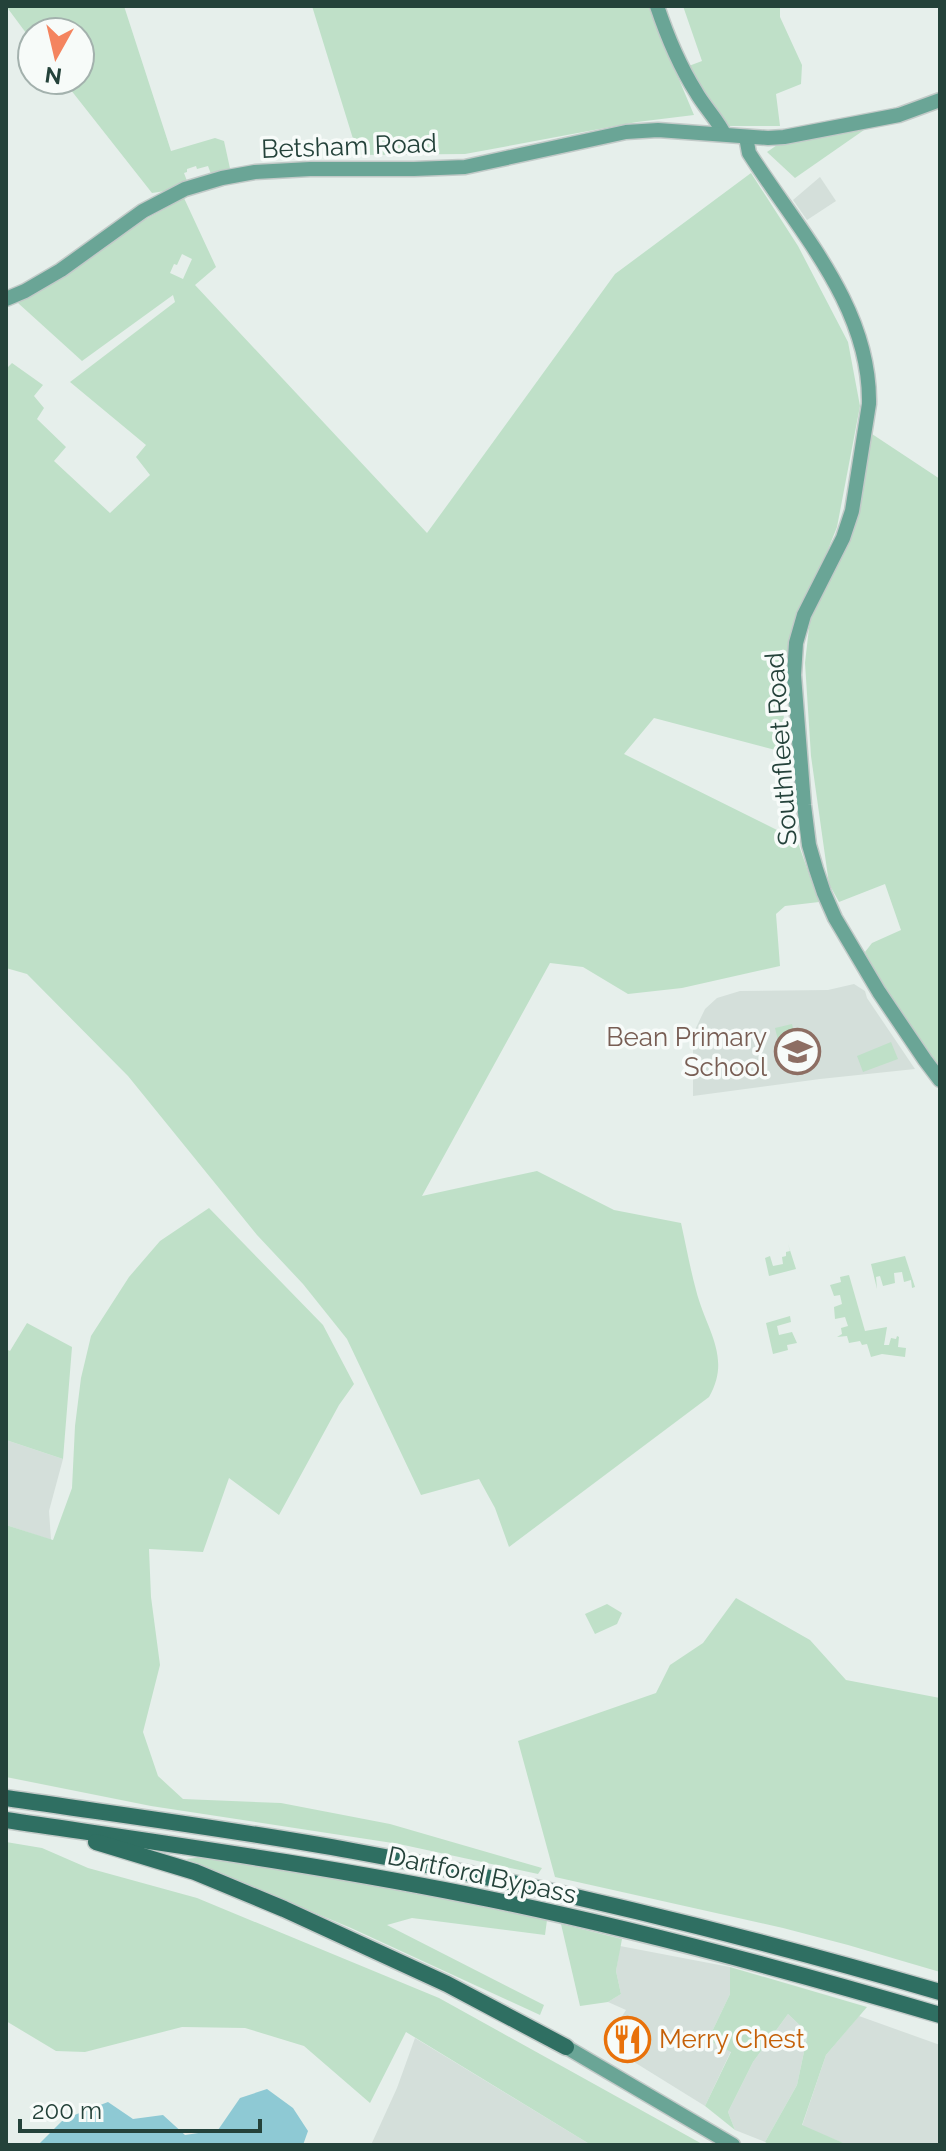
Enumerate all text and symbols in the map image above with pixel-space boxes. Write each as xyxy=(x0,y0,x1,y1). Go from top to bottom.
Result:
north arrow xyxy=(16,16,96,96)
text: N xyxy=(43,62,63,90)
street label: Betsham Road xyxy=(261,128,437,164)
street label: Southfleet Road xyxy=(759,651,803,847)
place label: Bean Primary School xyxy=(606,1022,768,1082)
school or university icon: Bean Primary School xyxy=(774,1028,822,1076)
street label: Dartford Bypass xyxy=(385,1840,579,1910)
restaurant icon: Merry Chest xyxy=(604,2015,652,2063)
place label: Merry Chest xyxy=(659,2024,805,2054)
scale bar xyxy=(20,2083,260,2133)
text: 200 m xyxy=(32,2096,102,2125)

